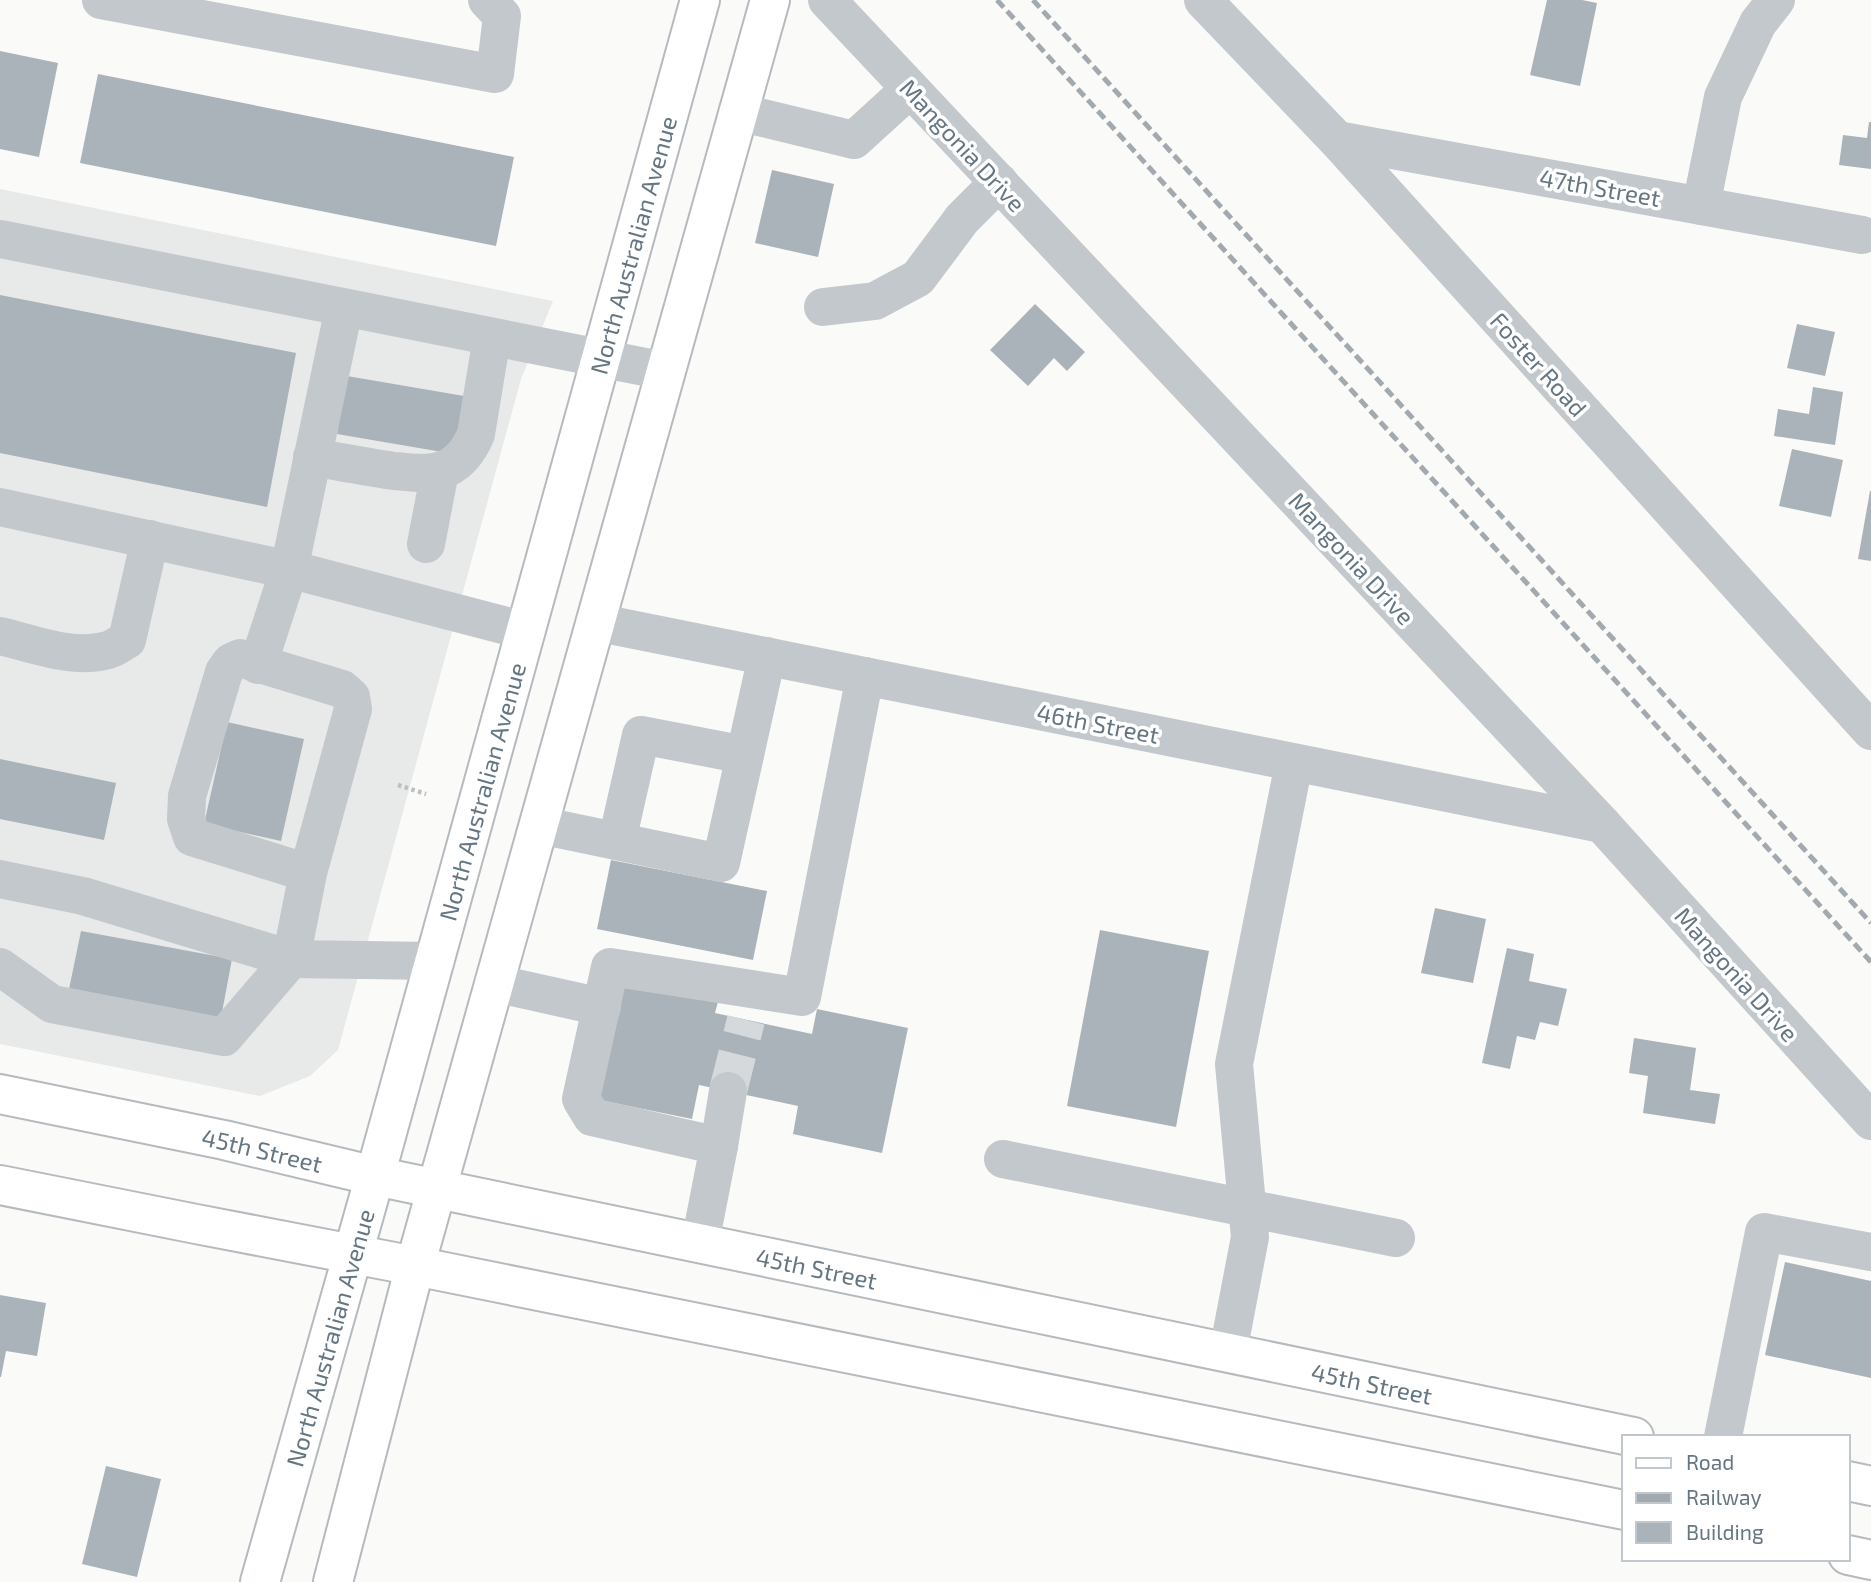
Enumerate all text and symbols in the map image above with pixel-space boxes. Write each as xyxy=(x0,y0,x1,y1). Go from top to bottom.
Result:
street label: Mangonia Drive xyxy=(894,73,1032,217)
street label: North Australian Avenue xyxy=(583,113,682,377)
street label: 47th Street xyxy=(1537,162,1663,212)
street label: Foster Road xyxy=(1485,306,1593,422)
street label: Mangonia Drive xyxy=(1283,486,1421,630)
street label: North Australian Avenue xyxy=(432,659,531,924)
street label: 46th Street xyxy=(1035,697,1161,749)
street label: Mangonia Drive xyxy=(1669,901,1805,1047)
street label: 45th Street xyxy=(199,1121,325,1177)
street label: North Australian Avenue xyxy=(279,1206,379,1470)
street label: 45th Street xyxy=(754,1241,880,1294)
street label: 45th Street xyxy=(1309,1356,1435,1409)
legend xyxy=(1622,1435,1850,1561)
text: Road xyxy=(1686,1449,1734,1474)
text: Railway xyxy=(1686,1484,1762,1509)
text: Building xyxy=(1686,1519,1764,1544)

